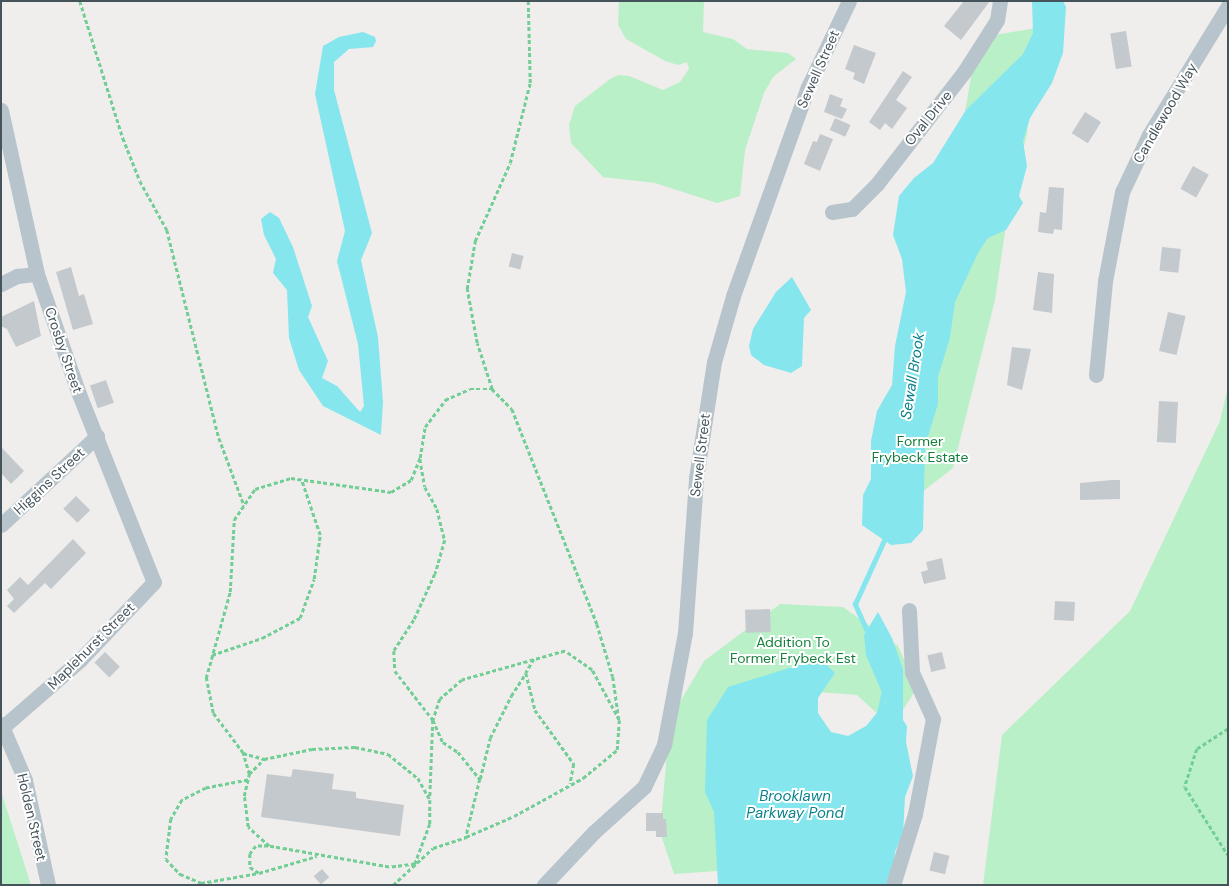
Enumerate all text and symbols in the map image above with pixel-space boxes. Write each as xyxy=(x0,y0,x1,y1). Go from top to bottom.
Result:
street label: Sewell Street xyxy=(793,27,843,111)
street label: Candlewood Way xyxy=(1130,60,1200,166)
street label: Oval Drive xyxy=(901,87,955,149)
street label: Crosby Street xyxy=(41,305,87,395)
water label: Sewall Brook xyxy=(897,331,929,421)
street label: Sewell Street xyxy=(687,412,713,498)
park label: Former Frybeck Estate xyxy=(872,433,968,466)
street label: Higgins Street xyxy=(10,444,88,518)
street label: Maplehurst Street xyxy=(44,599,138,693)
park label: Addition To Former Frybeck Est xyxy=(730,634,856,666)
street label: Holden Street xyxy=(14,772,50,862)
water label: Brooklawn Parkway Pond xyxy=(746,787,844,822)

